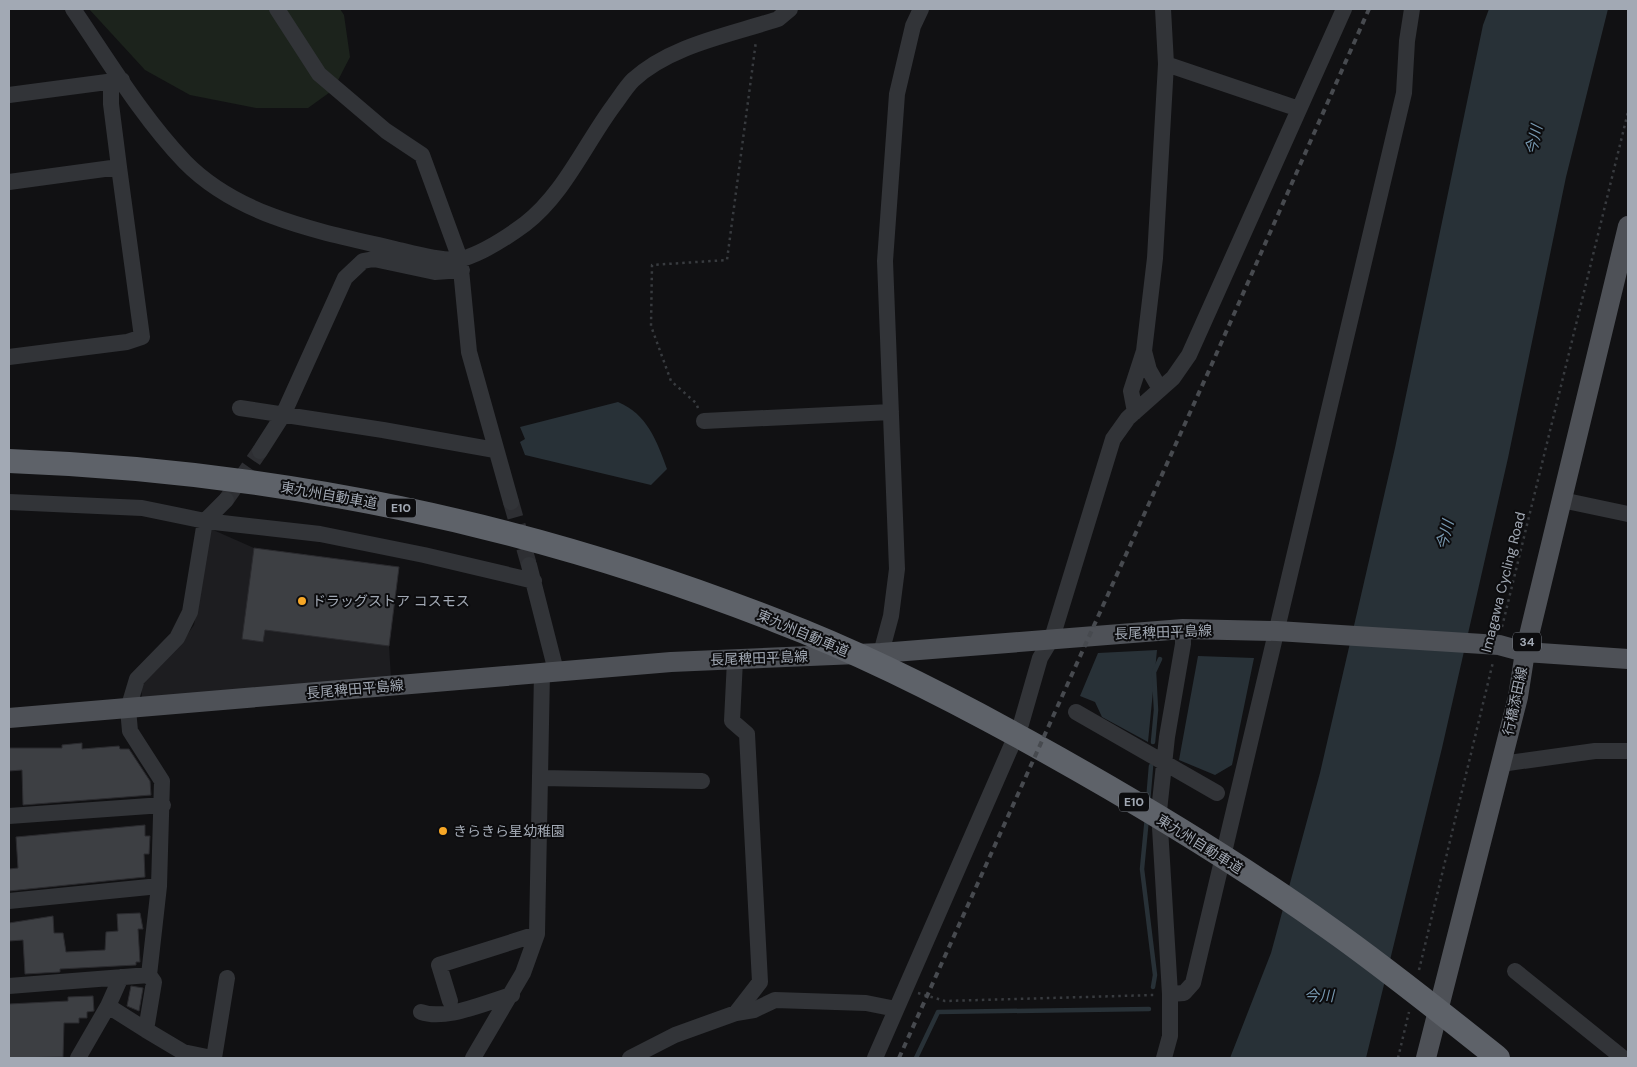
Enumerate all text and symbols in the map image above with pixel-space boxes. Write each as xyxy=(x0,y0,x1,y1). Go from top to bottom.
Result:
water label: 今川 xyxy=(1521,121,1547,157)
street label: 東九州自動車道 xyxy=(279,478,379,512)
road number: E10 xyxy=(386,498,416,518)
street label: Imagawa Cycling Road xyxy=(1477,510,1529,654)
water label: 今川 xyxy=(1432,516,1459,552)
place label: ドラッグストア コスモス xyxy=(312,592,470,610)
marker: ドラッグストア コスモス xyxy=(296,595,308,607)
street label: 東九州自動車道 xyxy=(754,606,852,660)
street label: 長尾稗田平島線 xyxy=(1114,621,1212,643)
road number: 34 xyxy=(1513,632,1541,652)
street label: 長尾稗田平島線 xyxy=(710,647,808,669)
street label: 行橋添田線 xyxy=(1499,665,1531,737)
street label: 長尾稗田平島線 xyxy=(305,676,405,702)
road number: E10 xyxy=(1119,792,1149,812)
street label: 東九州自動車道 xyxy=(1154,810,1246,878)
place label: きらきら星幼稚園 xyxy=(453,822,565,840)
marker: きらきら星幼稚園 xyxy=(437,825,449,837)
water label: 今川 xyxy=(1304,986,1336,1006)

